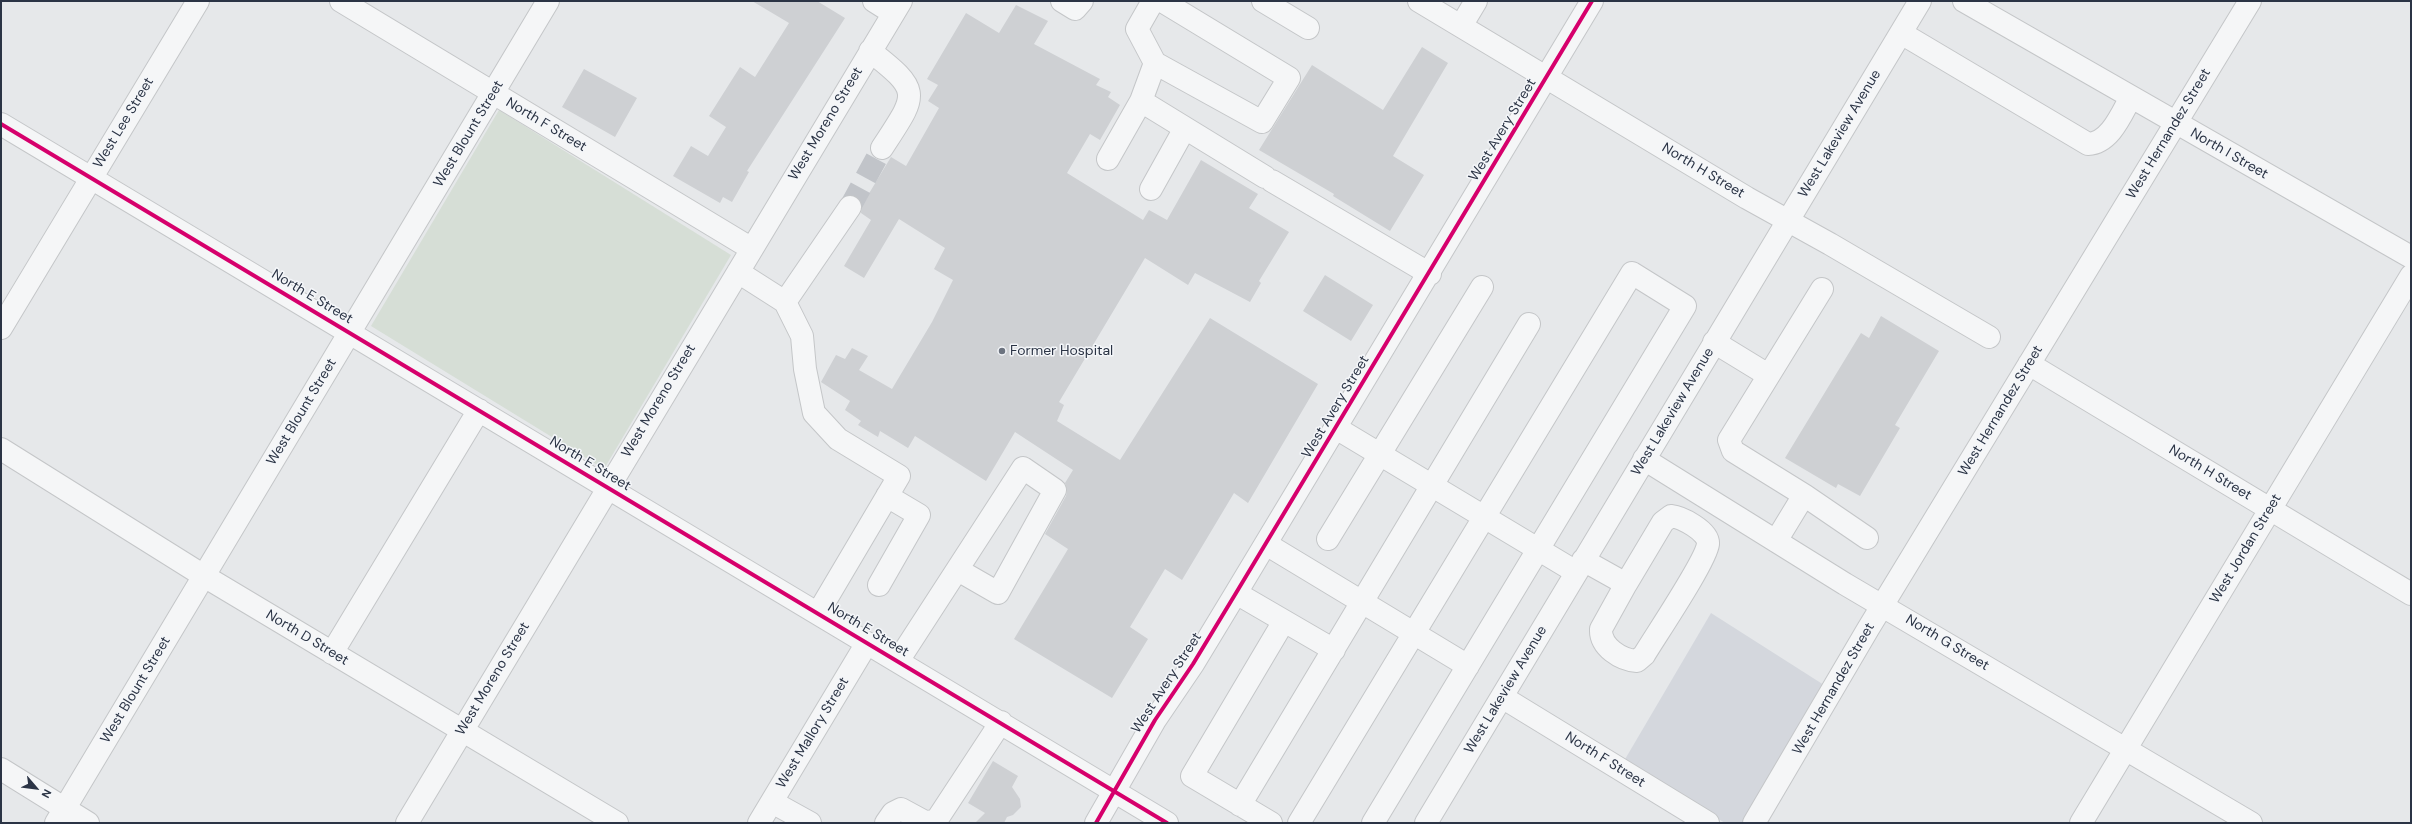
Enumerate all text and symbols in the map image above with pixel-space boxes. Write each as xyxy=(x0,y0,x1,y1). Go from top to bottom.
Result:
street label: West Moreno Street xyxy=(785,64,867,184)
street label: West Hernandez Street xyxy=(2123,66,2215,202)
street label: West Lakeview Avenue xyxy=(1795,67,1885,201)
street label: West Lee Street xyxy=(90,74,158,172)
street label: West Avery Street xyxy=(1466,76,1540,184)
street label: West Blount Street xyxy=(431,78,507,190)
street label: North F Street xyxy=(503,94,589,156)
street label: North I Street xyxy=(2187,125,2271,183)
street label: North H Street xyxy=(1659,140,1747,202)
street label: North E Street xyxy=(268,266,356,328)
street label: West Moreno Street xyxy=(618,341,700,461)
place label: Former Hospital xyxy=(1010,343,1113,359)
street label: West Hernandez Street xyxy=(1955,343,2047,479)
street label: West Lakeview Avenue xyxy=(1628,345,1718,479)
marker: Former Hospital xyxy=(997,346,1007,356)
street label: West Avery Street xyxy=(1299,353,1373,461)
street label: West Blount Street xyxy=(264,356,340,468)
street label: North E Street xyxy=(546,433,634,495)
street label: North H Street xyxy=(2166,442,2254,504)
street label: West Jordan Street xyxy=(2207,491,2285,607)
street label: North E Street xyxy=(824,599,912,661)
street label: North D Street xyxy=(263,607,351,669)
street label: North G Street xyxy=(1902,611,1992,675)
street label: West Moreno Street xyxy=(452,619,534,739)
street label: West Hernandez Street xyxy=(1789,620,1879,758)
street label: West Lakeview Avenue xyxy=(1461,623,1551,757)
street label: West Avery Street xyxy=(1128,630,1206,736)
street label: West Blount Street xyxy=(98,634,174,746)
street label: West Mallory Street xyxy=(773,674,853,792)
street label: North F Street xyxy=(1562,729,1648,791)
north arrow xyxy=(16,768,56,808)
text: N xyxy=(39,787,55,800)

